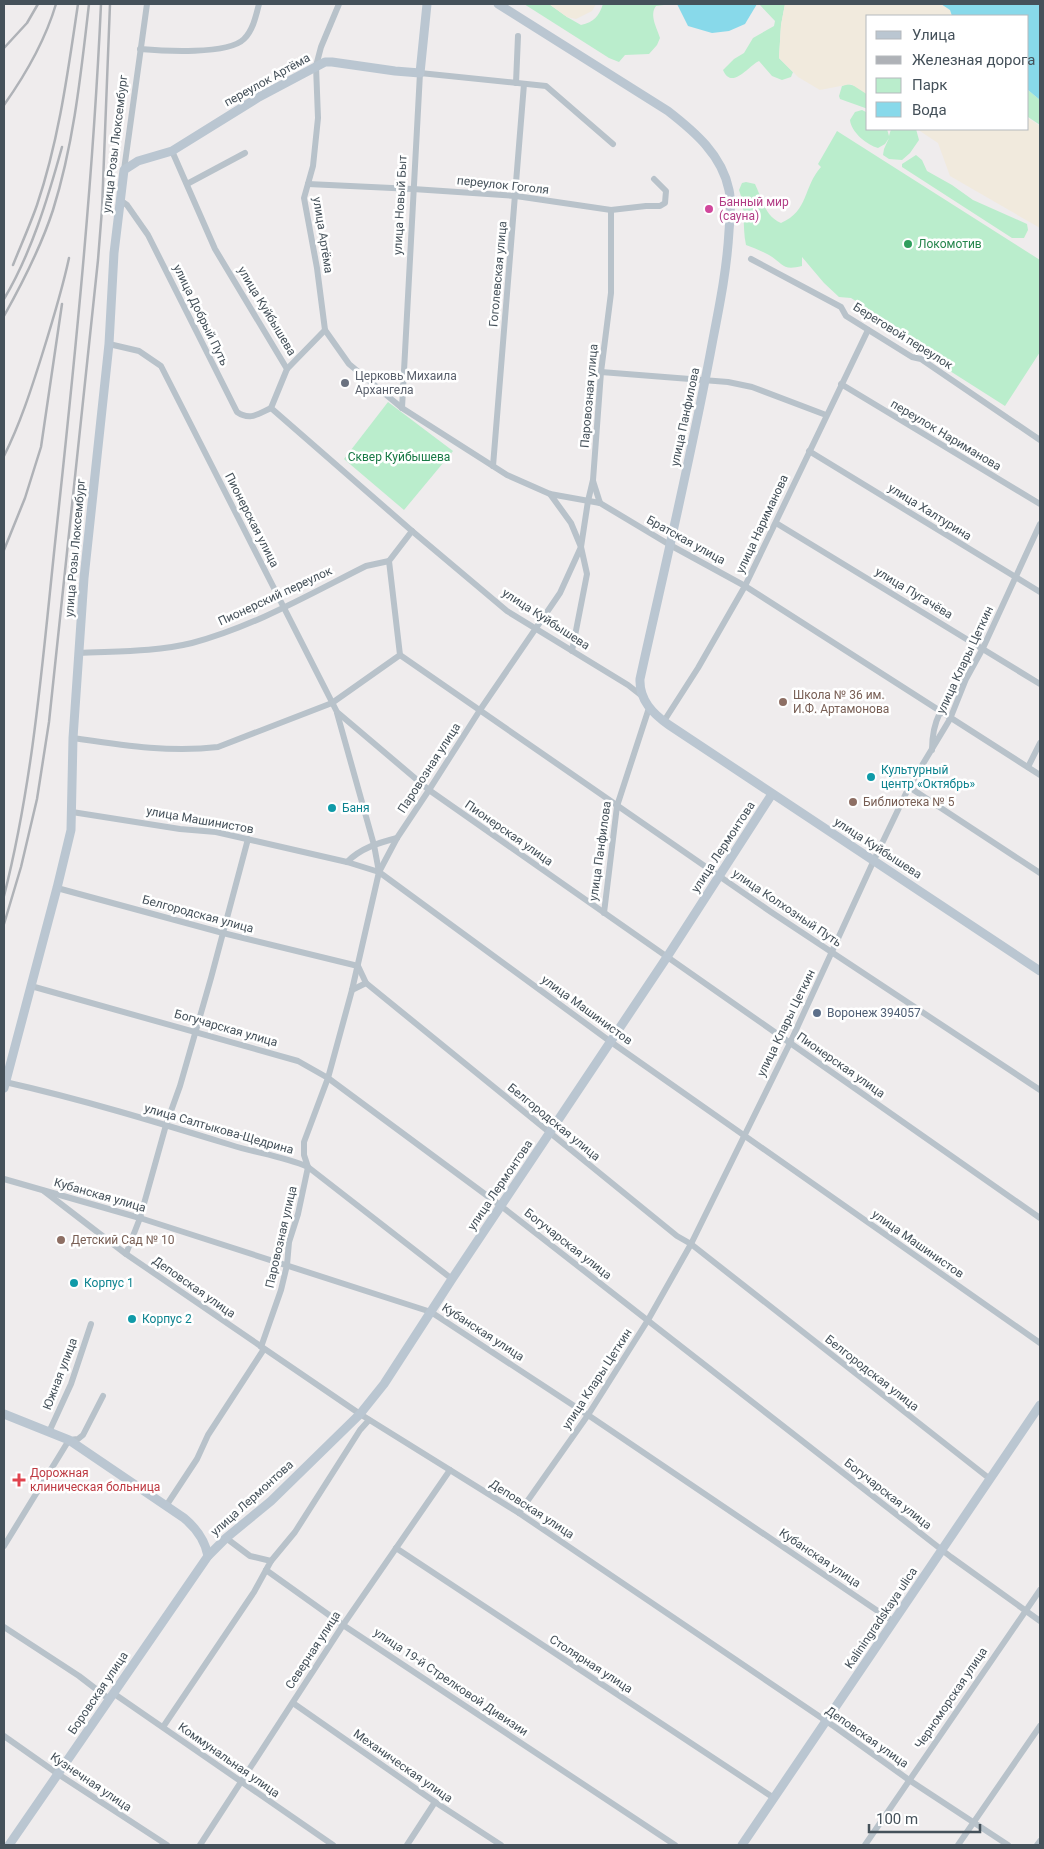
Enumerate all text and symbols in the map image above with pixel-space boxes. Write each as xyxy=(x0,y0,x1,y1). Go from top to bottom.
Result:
legend xyxy=(866,15,1029,130)
text: Улица xyxy=(912,26,955,44)
street label: переулок Артёма xyxy=(222,51,312,109)
text: Железная дорога xyxy=(912,51,1035,69)
street label: улица Розы Люксембург xyxy=(100,74,130,214)
text: Парк xyxy=(912,76,947,94)
text: Вода xyxy=(912,101,947,119)
street label: улица Новый Быт xyxy=(390,154,410,255)
street label: переулок Гоголя xyxy=(456,173,550,197)
place label: Банный мир (сауна) xyxy=(719,195,789,223)
street label: улица Артёма xyxy=(310,196,336,274)
marker: Банный мир (сауна) xyxy=(703,203,715,215)
street label: Гоголевская улица xyxy=(486,221,510,327)
place label: Локомотив xyxy=(918,237,982,251)
marker: Локомотив xyxy=(902,238,914,250)
street label: улица Добрый Путь xyxy=(170,262,232,368)
street label: улица Куйбышева xyxy=(235,264,299,358)
street label: Береговой переулок xyxy=(851,300,956,373)
street label: Паровозная улица xyxy=(577,343,601,449)
street label: улица Панфилова xyxy=(668,366,702,468)
place label: Церковь Михаила Архангела xyxy=(355,369,457,397)
marker: Церковь Михаила Архангела xyxy=(339,377,351,389)
street label: переулок Нариманова xyxy=(888,396,1004,474)
park label: Сквер Куйбышева xyxy=(348,450,450,464)
street label: Пионерская улица xyxy=(222,470,282,570)
street label: улица Нариманова xyxy=(733,472,791,576)
street label: улица Розы Люксембург xyxy=(62,478,88,618)
street label: улица Халтурина xyxy=(886,481,974,543)
street label: Братская улица xyxy=(644,513,728,567)
street label: Пионерский переулок xyxy=(216,563,335,629)
street label: улица Пугачёва xyxy=(873,564,955,622)
street label: улица Куйбышева xyxy=(500,586,592,652)
street label: улица Клары Цеткин xyxy=(934,604,996,716)
place label: Школа № 36 им. И.Ф. Артамонова xyxy=(793,688,889,716)
marker: Школа № 36 им. И.Ф. Артамонова xyxy=(777,696,789,708)
street label: Паровозная улица xyxy=(395,720,463,816)
place label: Культурный центр «Октябрь» xyxy=(881,763,975,791)
marker: Культурный центр «Октябрь» xyxy=(865,771,877,783)
place label: Библиотека № 5 xyxy=(863,795,955,809)
marker: Библиотека № 5 xyxy=(847,796,859,808)
street label: Пионерская улица xyxy=(462,797,556,869)
street label: улица Лермонтова xyxy=(688,799,758,895)
street label: улица Панфилова xyxy=(586,800,614,902)
place label: Баня xyxy=(342,801,370,815)
marker: Баня xyxy=(326,802,338,814)
street label: улица Машинистов xyxy=(145,804,255,836)
street label: улица Куйбышева xyxy=(832,815,924,881)
street label: улица Колхозный Путь xyxy=(730,866,844,950)
street label: Белгородская улица xyxy=(141,892,255,936)
street label: улица Клары Цеткин xyxy=(754,967,818,1079)
street label: улица Машинистов xyxy=(539,972,635,1048)
place label: Воронеж 394057 xyxy=(827,1006,921,1020)
street label: Богучарская улица xyxy=(173,1007,279,1049)
marker: Воронеж 394057 xyxy=(811,1007,823,1019)
street label: Пионерская улица xyxy=(794,1029,888,1101)
street label: Белгородская улица xyxy=(505,1080,603,1164)
street label: улица Салтыкова-Щедрина xyxy=(143,1101,295,1157)
street label: улица Лермонтова xyxy=(465,1137,535,1233)
street label: Кубанская улица xyxy=(52,1175,148,1215)
street label: Паровозная улица xyxy=(262,1185,300,1289)
street label: Богучарская улица xyxy=(522,1206,614,1282)
street label: улица Машинистов xyxy=(869,1207,967,1281)
place label: Детский Сад № 10 xyxy=(71,1233,175,1247)
marker: Детский Сад № 10 xyxy=(55,1234,67,1246)
street label: Деповская улица xyxy=(150,1253,238,1321)
place label: Корпус 1 xyxy=(84,1276,134,1290)
marker: Корпус 1 xyxy=(68,1277,80,1289)
street label: Кубанская улица xyxy=(439,1300,527,1364)
place label: Корпус 2 xyxy=(142,1312,192,1326)
marker: Корпус 2 xyxy=(126,1313,138,1325)
street label: улица Клары Цеткин xyxy=(559,1326,635,1432)
street label: Белгородская улица xyxy=(822,1332,922,1414)
street label: Южная улица xyxy=(40,1336,80,1412)
street label: Богучарская улица xyxy=(842,1456,934,1532)
street label: улица Лермонтова xyxy=(208,1457,296,1539)
place label: Дорожная клиническая больница xyxy=(30,1466,160,1494)
marker: Дорожная клиническая больница xyxy=(12,1473,26,1487)
street label: Деповская улица xyxy=(487,1476,577,1542)
street label: Кубанская улица xyxy=(777,1526,863,1590)
street label: Kaliningradskaya ulica xyxy=(842,1565,920,1671)
street label: Северная улица xyxy=(283,1608,343,1692)
street label: улица 19-й Стрелковой Дивизии xyxy=(371,1625,531,1739)
street label: Столярная улица xyxy=(547,1632,635,1696)
street label: Черноморская улица xyxy=(912,1645,990,1751)
street label: Боровская улица xyxy=(65,1649,131,1737)
street label: Деповская улица xyxy=(823,1703,911,1771)
street label: Коммунальная улица xyxy=(176,1720,282,1800)
street label: Механическая улица xyxy=(351,1726,455,1806)
street label: Кузнечная улица xyxy=(48,1750,134,1814)
scale bar xyxy=(869,1802,980,1834)
text: 100 m xyxy=(876,1810,918,1828)

